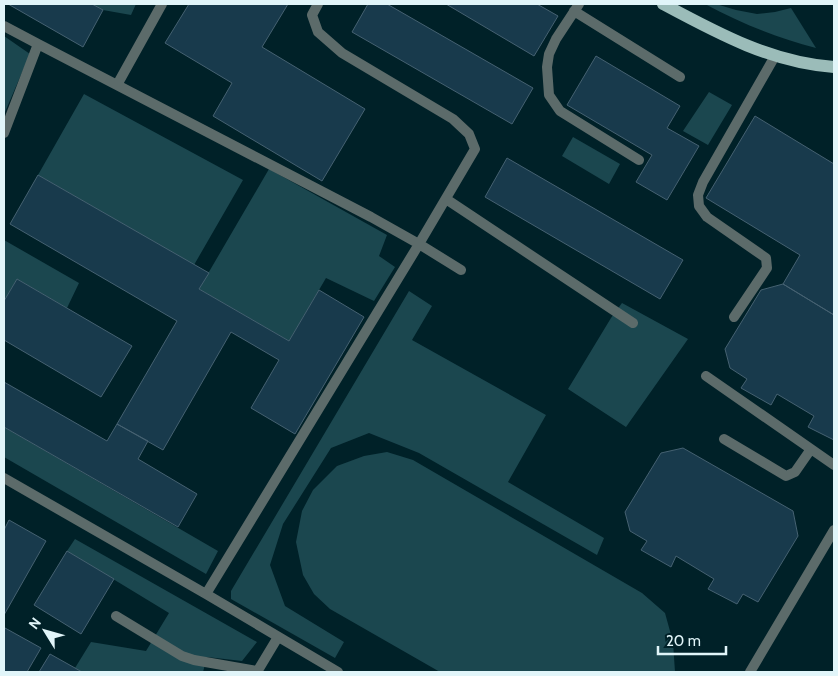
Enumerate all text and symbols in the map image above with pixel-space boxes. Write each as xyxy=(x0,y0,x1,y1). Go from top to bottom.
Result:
north arrow xyxy=(20,606,70,656)
text: N xyxy=(24,614,45,633)
scale bar xyxy=(658,624,726,656)
text: 20 m xyxy=(666,632,701,650)

